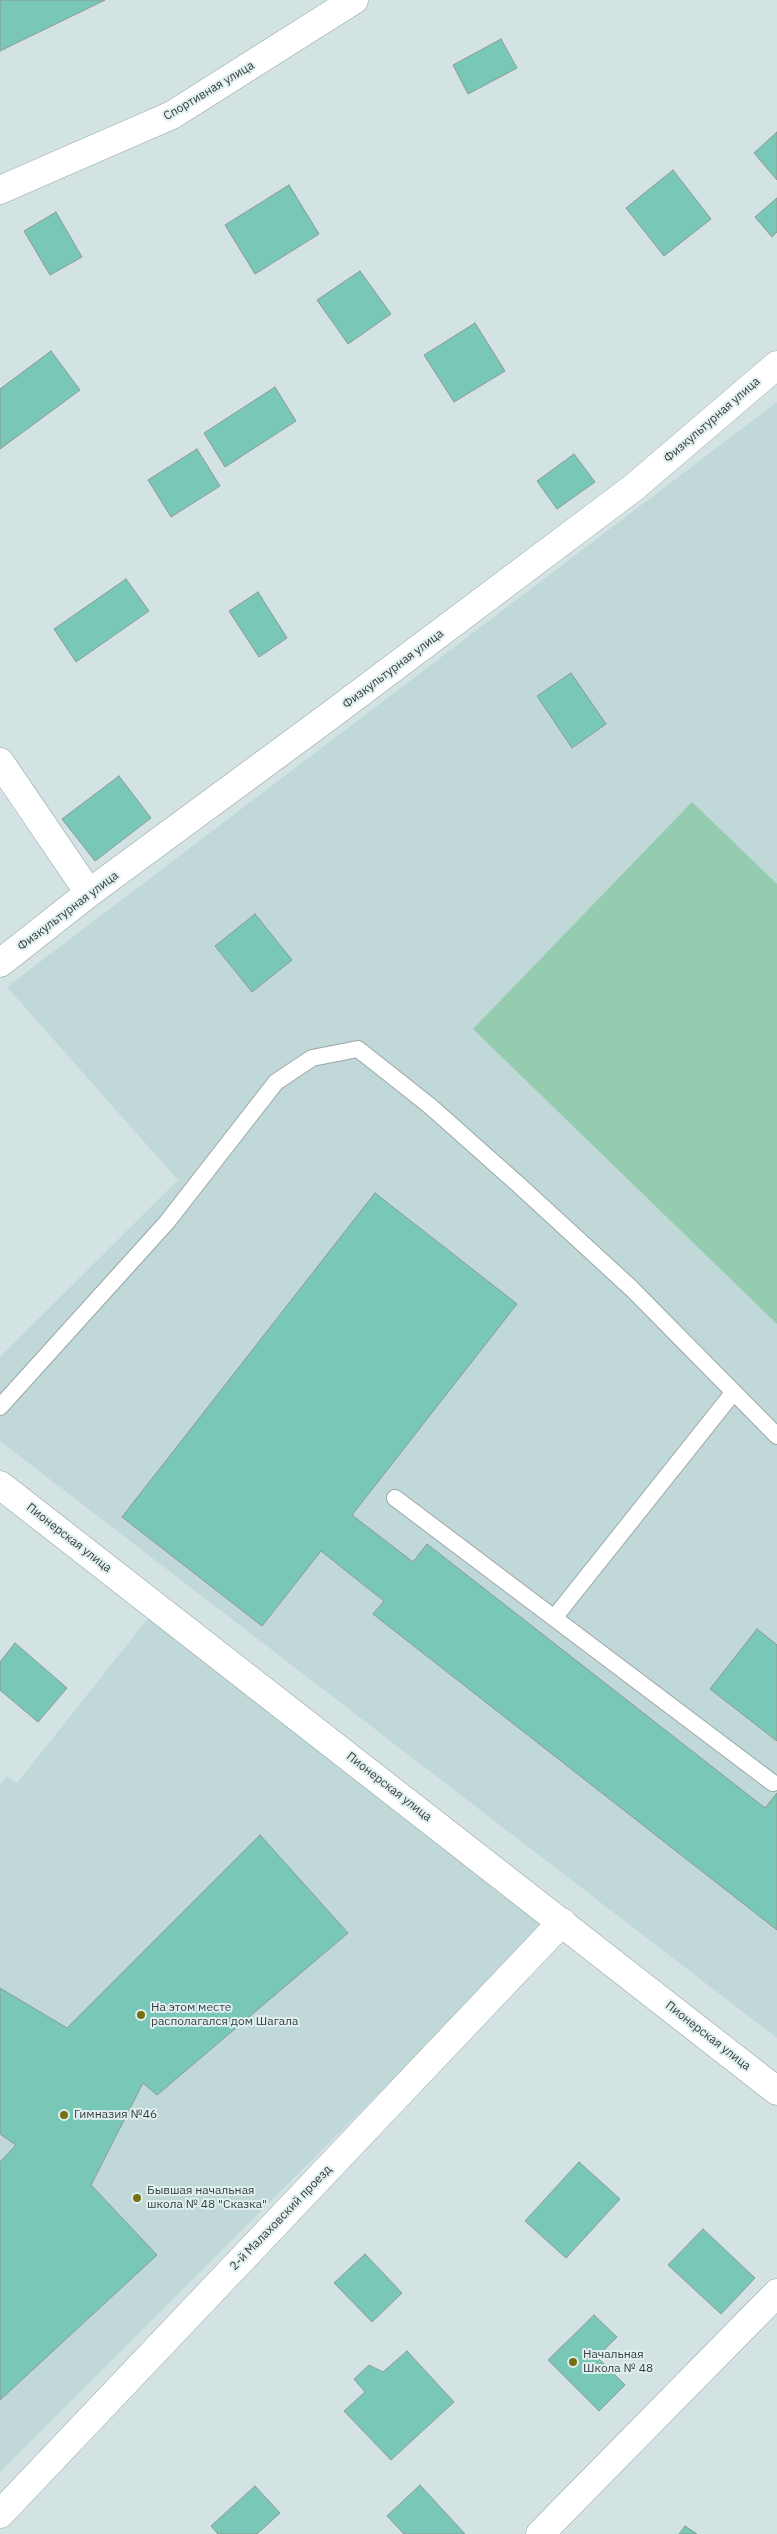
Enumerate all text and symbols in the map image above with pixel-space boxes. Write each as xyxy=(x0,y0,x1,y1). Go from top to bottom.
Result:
street label: Спортивная улица xyxy=(161,58,257,124)
street label: Физкультурная улица xyxy=(661,374,763,466)
street label: Физкультурная улица xyxy=(340,626,446,712)
street label: Физкультурная улица xyxy=(15,868,121,954)
street label: Пионерская улица xyxy=(24,1500,114,1576)
street label: Пионерская улица xyxy=(344,1749,434,1825)
street label: Пионерская улица xyxy=(663,1998,753,2074)
place label: На этом месте располагался дом Шагала xyxy=(151,2001,298,2029)
marker: На этом месте располагался дом Шагала xyxy=(135,2009,147,2021)
place label: Гимназия №46 xyxy=(74,2108,157,2122)
marker: Гимназия №46 xyxy=(58,2109,70,2121)
street label: 2-й Малаховский проезд xyxy=(227,2162,335,2274)
place label: Бывшая начальная школа № 48 "Сказка" xyxy=(147,2184,267,2212)
marker: Бывшая начальная школа № 48 "Сказка" xyxy=(131,2192,143,2204)
place label: Начальная Школа № 48 xyxy=(583,2348,653,2376)
marker: Начальная Школа № 48 xyxy=(567,2356,579,2368)

